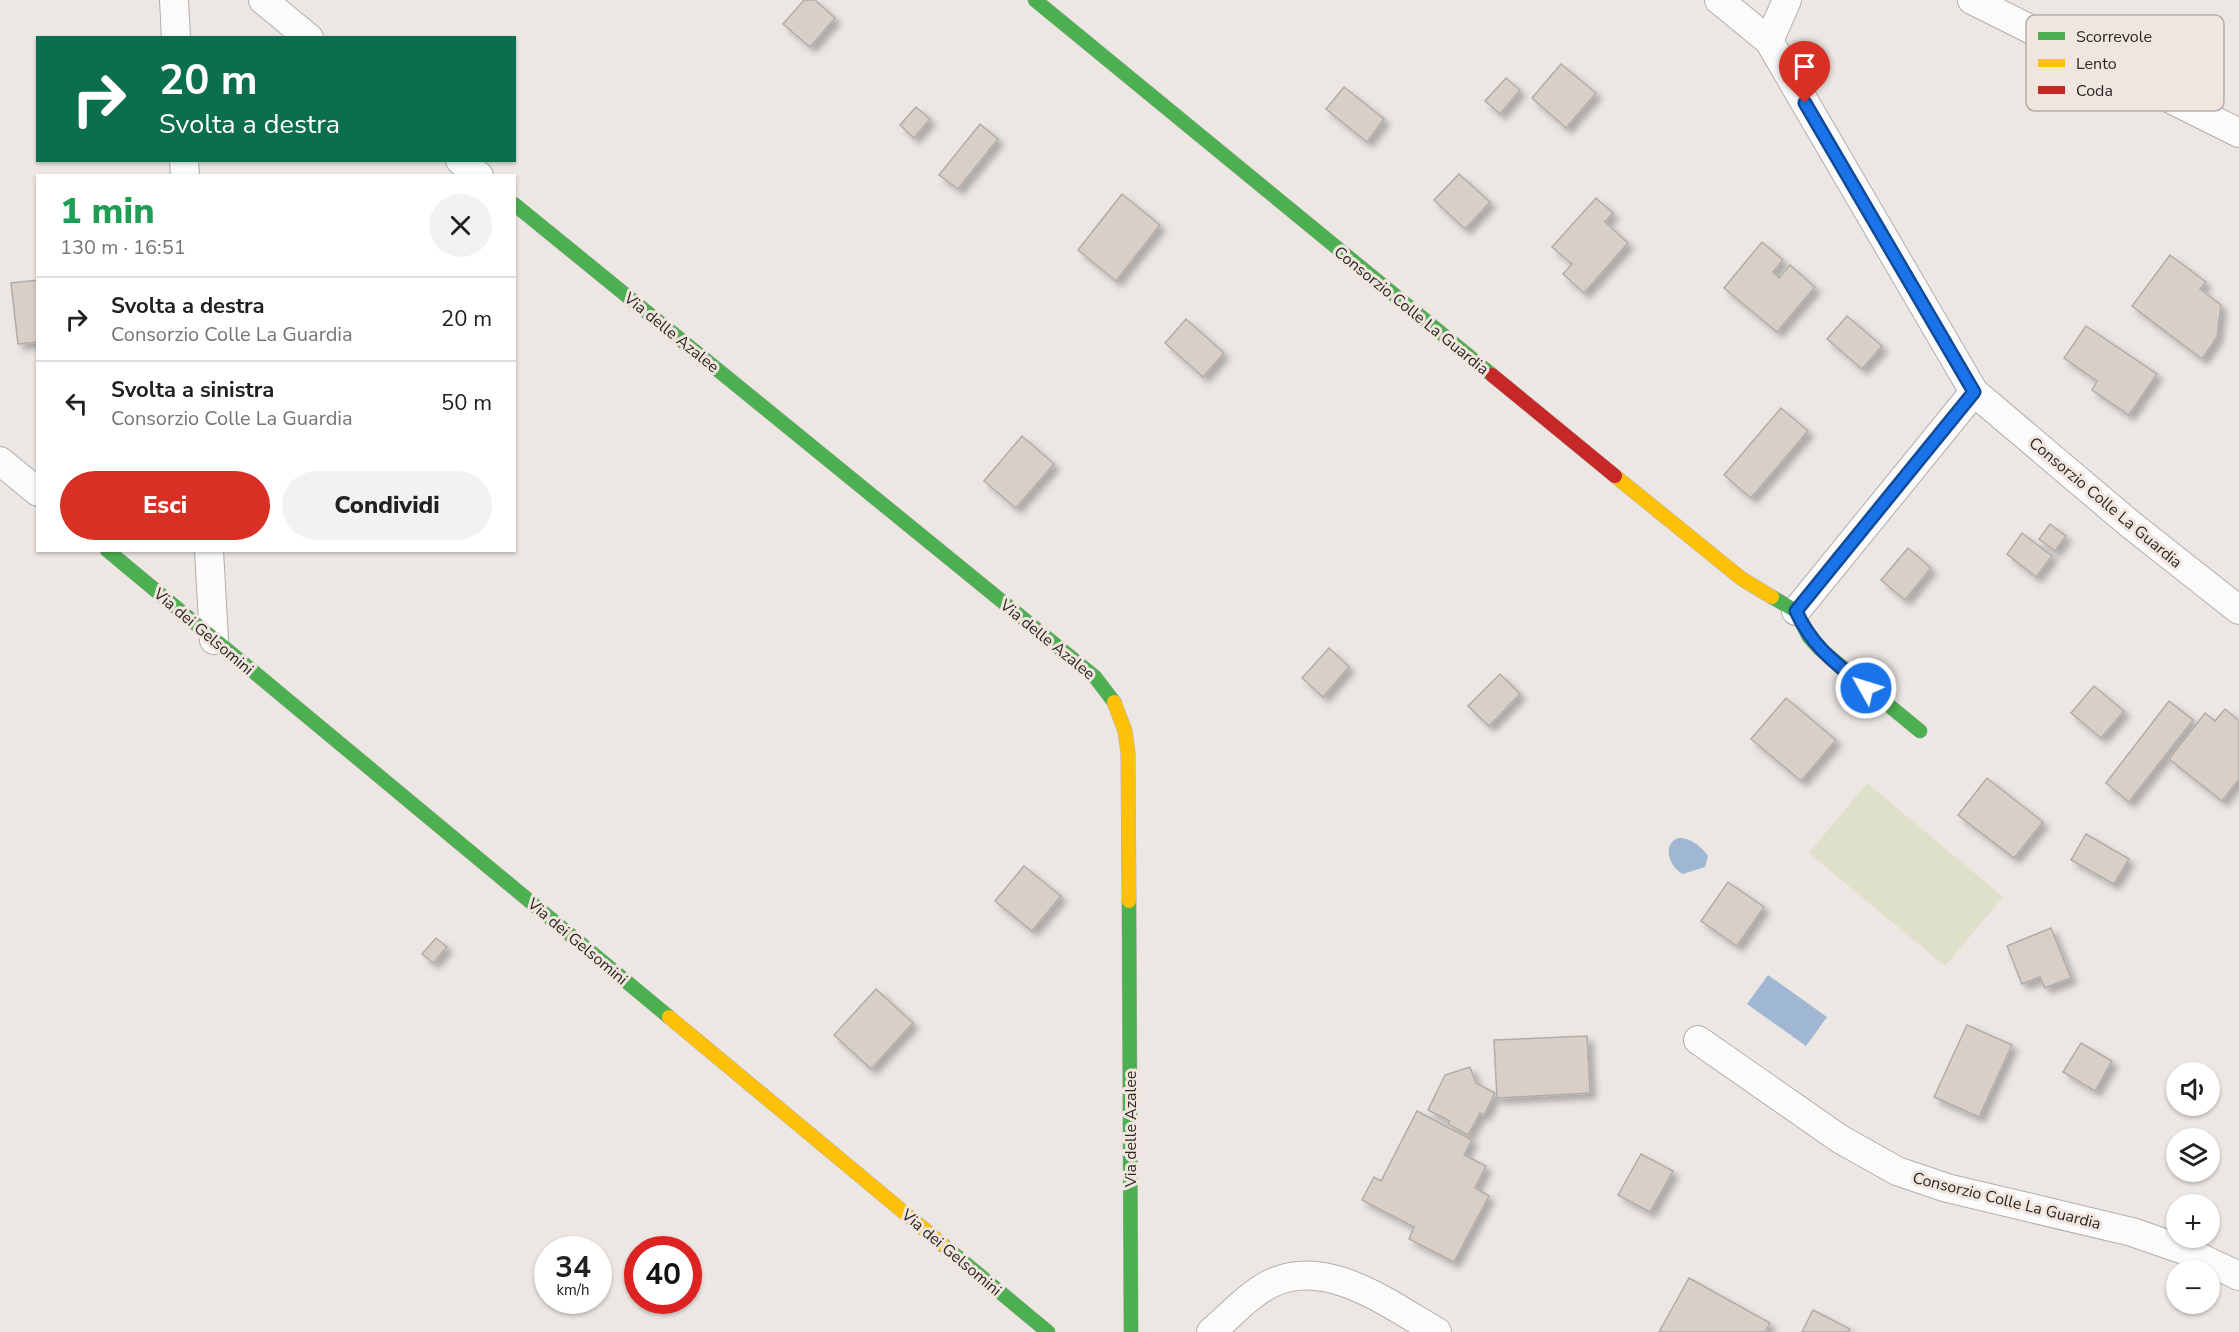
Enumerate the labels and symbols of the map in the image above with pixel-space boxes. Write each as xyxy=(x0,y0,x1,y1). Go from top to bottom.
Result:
legend xyxy=(2026,15,2224,111)
text: Scorrevole xyxy=(2076,26,2152,48)
pin xyxy=(1779,41,1830,103)
text: Lento xyxy=(2076,53,2117,75)
text: Coda xyxy=(2076,80,2113,102)
street label: Consorzio Colle La Guardia xyxy=(1329,241,1493,380)
street label: Via delle Azalee xyxy=(618,287,724,378)
street label: Consorzio Colle La Guardia xyxy=(2024,432,2186,573)
street label: Via dei Gelsomini xyxy=(148,583,258,680)
street label: Via delle Azalee xyxy=(994,594,1100,685)
position arrow xyxy=(1834,656,1898,720)
street label: Via dei Gelsomini xyxy=(522,893,632,990)
street label: Via delle Azalee xyxy=(1120,1071,1142,1188)
street label: Consorzio Colle La Guardia xyxy=(1910,1167,2103,1235)
street label: Via dei Gelsomini xyxy=(896,1204,1006,1301)
speed limit sign: 40 xyxy=(624,1236,702,1314)

